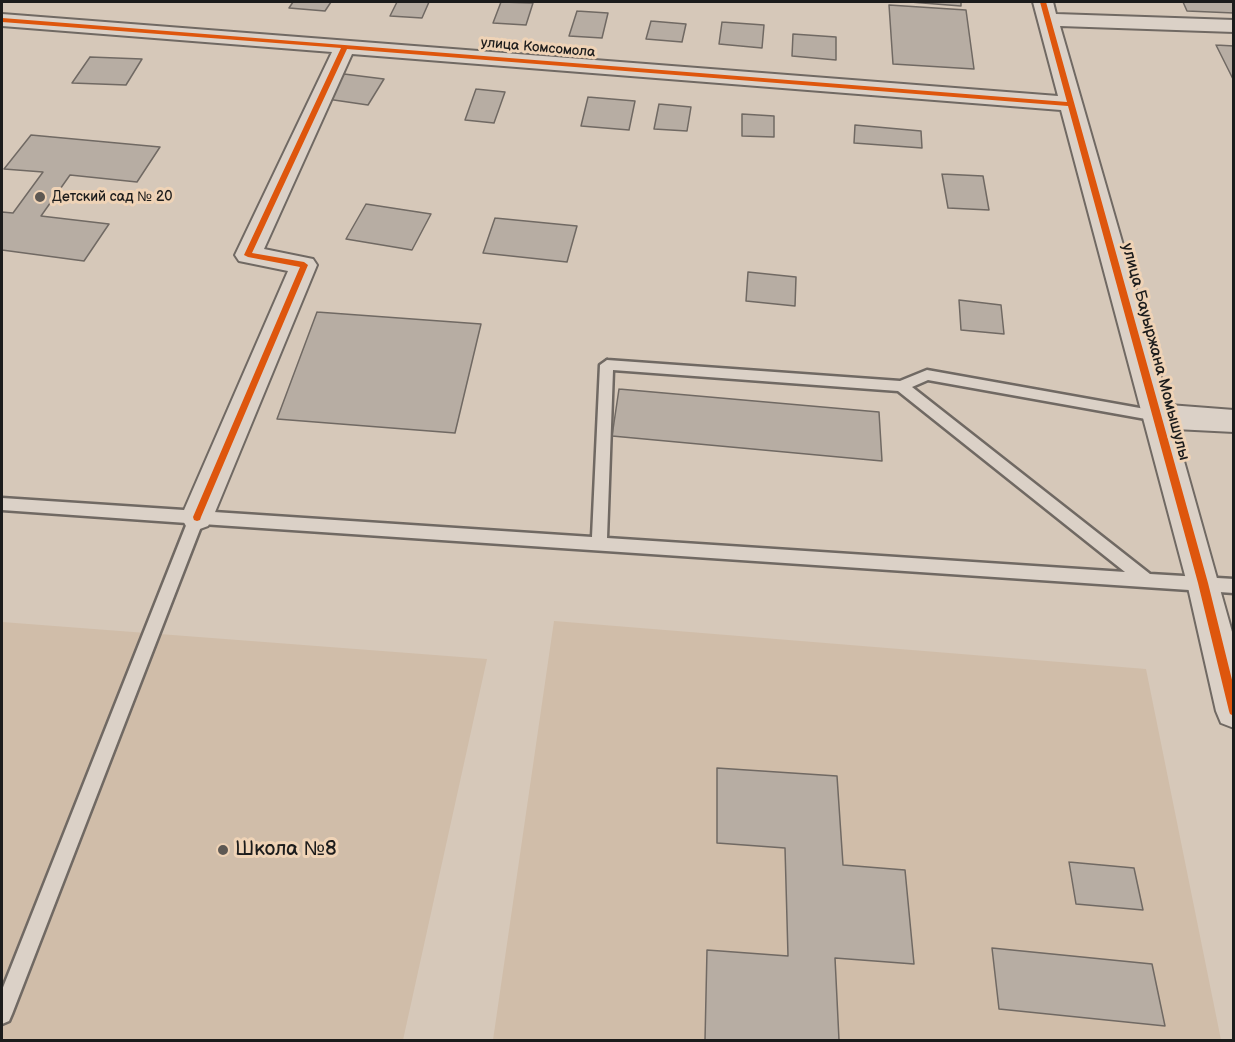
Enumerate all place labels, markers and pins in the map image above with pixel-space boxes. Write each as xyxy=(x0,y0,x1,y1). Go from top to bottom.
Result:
place label: Детский сад № 20 xyxy=(52,189,173,205)
marker: Детский сад № 20 xyxy=(33,190,47,204)
place label: Школа №8 xyxy=(235,838,337,862)
marker: Школа №8 xyxy=(216,843,230,857)

